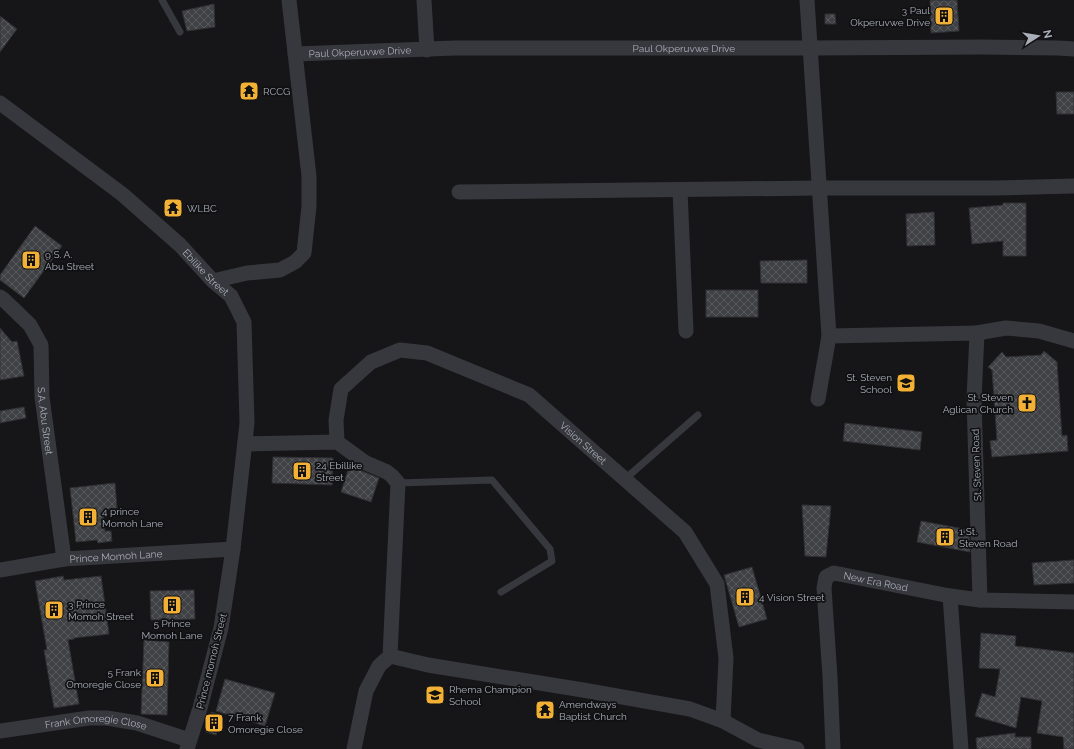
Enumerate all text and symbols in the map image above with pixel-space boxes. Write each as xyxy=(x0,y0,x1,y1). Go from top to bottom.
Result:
place label: 3 Paul Okperuvwe Drive xyxy=(850,5,930,28)
building icon: 3 Paul Okperuvwe Drive xyxy=(933,5,955,27)
north arrow xyxy=(1018,16,1058,56)
text: N xyxy=(1040,29,1055,39)
street label: Paul Okperuvwe Drive xyxy=(633,43,735,54)
street label: Paul Okperuvwe Drive xyxy=(309,45,412,59)
temple icon: RCCG xyxy=(238,80,260,102)
place label: RCCG xyxy=(263,86,290,97)
temple icon: WLBC xyxy=(162,197,184,219)
place label: WLBC xyxy=(187,203,217,214)
street label: Ebilike Street xyxy=(180,247,231,298)
building icon: 9 S. A. Abu Street xyxy=(20,249,42,271)
place label: 9 S. A. Abu Street xyxy=(45,249,95,272)
place label: St. Steven School xyxy=(846,372,892,395)
school or university icon: St. Steven School xyxy=(895,372,917,394)
street label: S.A. Abu Street xyxy=(36,387,55,456)
place label: St. Steven Aglican Church xyxy=(943,392,1013,415)
church icon: St. Steven Aglican Church xyxy=(1016,392,1038,414)
street label: Vision Street xyxy=(558,420,609,467)
street label: St. Steven Road xyxy=(970,429,983,501)
building icon: 24 Ebillike Street xyxy=(291,460,313,482)
place label: 24 Ebillike Street xyxy=(316,460,362,483)
building icon: 4 prince Momoh Lane xyxy=(77,506,99,528)
place label: 4 prince Momoh Lane xyxy=(102,506,163,529)
building icon: 1 St. Steven Road xyxy=(934,526,956,548)
place label: 1 St. Steven Road xyxy=(959,526,1017,549)
street label: Prince Momoh Lane xyxy=(69,548,163,565)
street label: New Era Road xyxy=(843,570,909,594)
building icon: 4 Vision Street xyxy=(734,586,756,608)
place label: 4 Vision Street xyxy=(759,592,825,603)
building icon: 5 Prince Momoh Lane xyxy=(161,594,183,616)
building icon: 3 Prince Momoh Street xyxy=(43,599,65,621)
place label: 3 Prince Momoh Street xyxy=(68,599,135,622)
street label: Prince momoh Street xyxy=(194,612,229,710)
place label: 5 Prince Momoh Lane xyxy=(141,618,203,641)
place label: 5 Frank Omoregie Close xyxy=(66,667,142,690)
building icon: 5 Frank Omoregie Close xyxy=(144,667,166,689)
school or university icon: Rhema Champion School xyxy=(424,684,446,706)
place label: Rhema Champion School xyxy=(449,684,532,707)
temple icon: Amendways Baptist Church xyxy=(534,699,556,721)
place label: Amendways Baptist Church xyxy=(559,699,627,722)
building icon: 7 Frank Omoregie Close xyxy=(203,712,225,734)
place label: 7 Frank Omoregie Close xyxy=(228,712,303,735)
street label: Frank Omoregie Close xyxy=(44,713,148,732)

